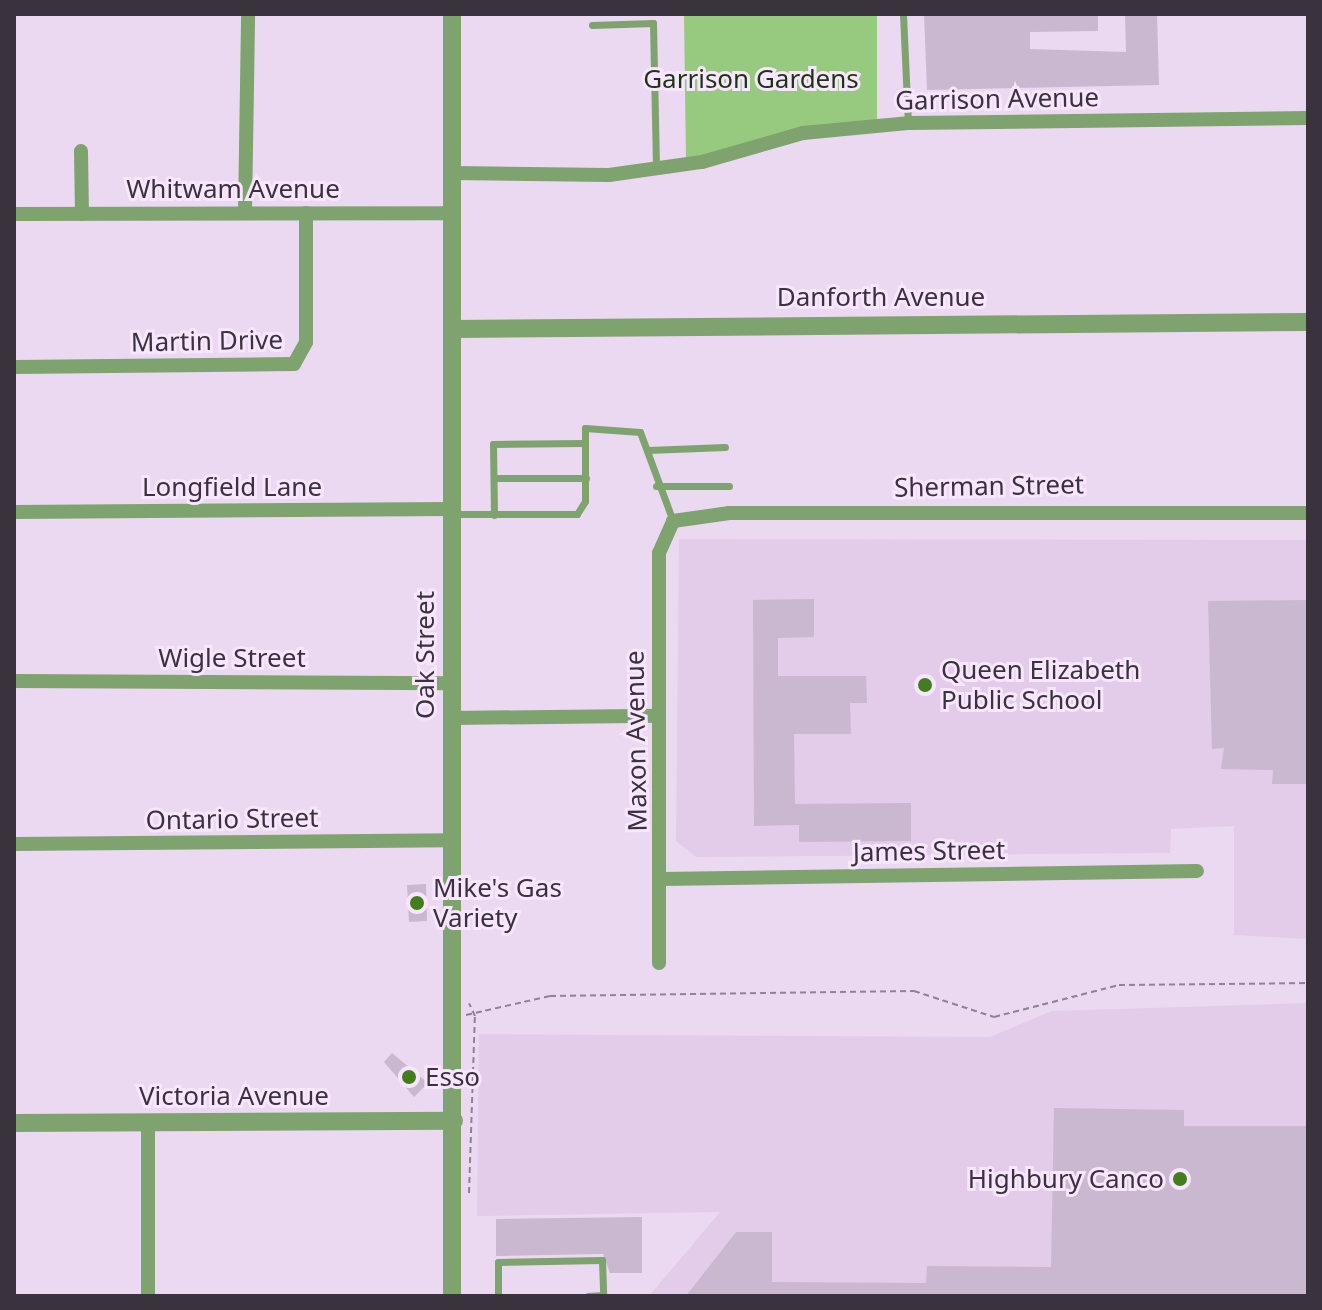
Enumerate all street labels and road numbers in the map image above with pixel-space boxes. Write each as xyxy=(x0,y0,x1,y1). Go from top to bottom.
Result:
street label: Garrison Avenue xyxy=(895,82,1099,116)
street label: Whitwam Avenue xyxy=(126,173,340,205)
street label: Danforth Avenue xyxy=(777,281,985,313)
street label: Martin Drive xyxy=(131,324,283,358)
street label: Sherman Street xyxy=(894,469,1084,503)
street label: Longfield Lane xyxy=(142,471,322,503)
street label: Oak Street xyxy=(409,591,441,719)
street label: Wigle Street xyxy=(158,642,306,674)
street label: Maxon Avenue xyxy=(619,650,653,832)
street label: Ontario Street xyxy=(145,802,319,836)
street label: James Street xyxy=(853,834,1005,868)
street label: Victoria Avenue xyxy=(139,1080,329,1112)

